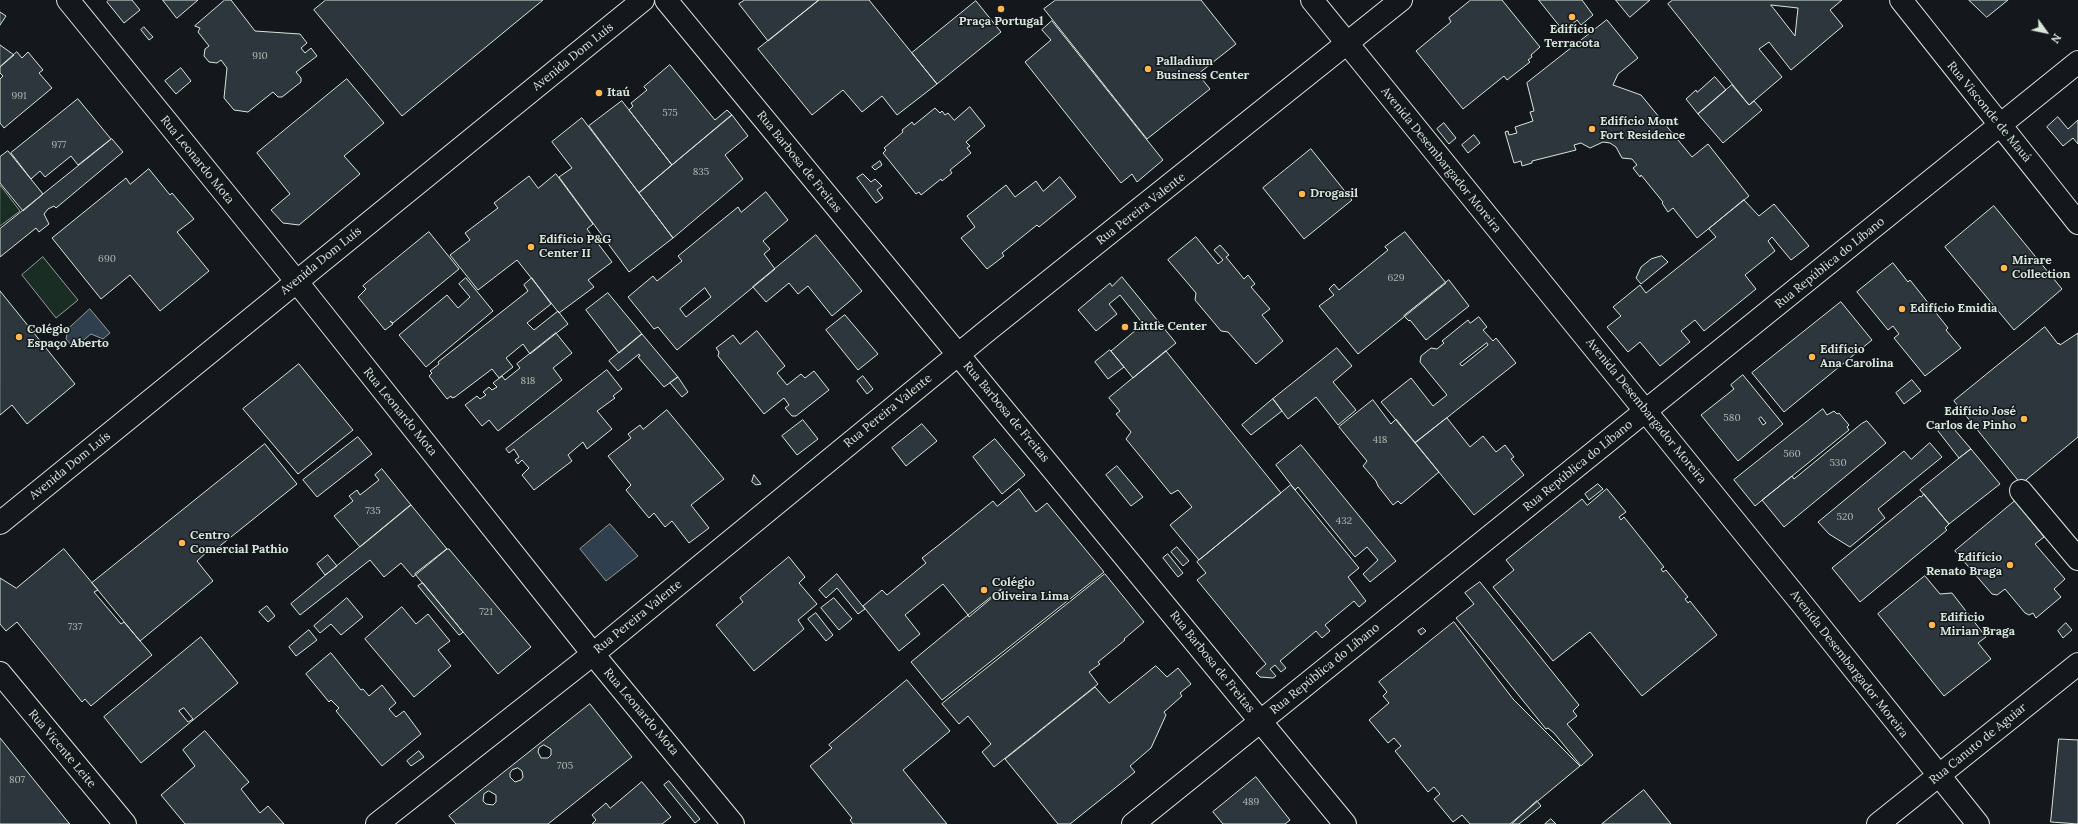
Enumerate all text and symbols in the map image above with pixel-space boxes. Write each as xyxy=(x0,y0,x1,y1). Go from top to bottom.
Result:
marker: Praça Portugal xyxy=(996,4,1006,14)
marker: Edifício Terracota xyxy=(1567,12,1577,22)
north arrow xyxy=(2026,12,2066,52)
place label: Praça Portugal xyxy=(959,15,1043,29)
street label: Avenida Dom Luís xyxy=(530,20,616,94)
place label: Edifício Terracota xyxy=(1544,23,1600,51)
text: N xyxy=(2048,31,2064,46)
house number: 910 xyxy=(252,50,268,62)
place label: Palladium Business Center xyxy=(1156,55,1249,83)
street label: Rua Visconde de Mauá xyxy=(1944,59,2034,165)
marker: Palladium Business Center xyxy=(1143,64,1153,74)
street label: Avenida Desembargador Moreira xyxy=(1378,84,1504,236)
place label: Itaú xyxy=(607,86,630,100)
marker: Itaú xyxy=(594,88,604,98)
house number: 991 xyxy=(11,90,27,102)
house number: 575 xyxy=(662,107,678,119)
street label: Rua Barbosa de Freitas xyxy=(754,108,844,216)
street label: Rua Leonardo Mota xyxy=(157,113,237,207)
place label: Edifício Mont Fort Residence xyxy=(1600,115,1685,143)
marker: Edifício Mont Fort Residence xyxy=(1587,124,1597,134)
house number: 977 xyxy=(52,139,66,151)
house number: 835 xyxy=(693,166,709,178)
street label: Rua Pereira Valente xyxy=(1094,170,1188,248)
place label: Drogasil xyxy=(1310,187,1358,201)
marker: Drogasil xyxy=(1297,189,1307,199)
street label: Rua República do Líbano xyxy=(1772,214,1888,312)
street label: Avenida Dom Luís xyxy=(278,224,364,298)
place label: Edifício P&G Center II xyxy=(539,233,611,261)
marker: Edifício P&G Center II xyxy=(526,242,536,252)
house number: 690 xyxy=(98,253,116,265)
place label: Mirare Collection xyxy=(2012,254,2070,282)
marker: Mirare Collection xyxy=(1999,263,2009,273)
house number: 629 xyxy=(1388,272,1404,284)
place label: Edifício Emidia xyxy=(1910,302,1997,316)
marker: Edifício Emidia xyxy=(1897,304,1907,314)
place label: Little Center xyxy=(1133,320,1207,334)
marker: Little Center xyxy=(1120,322,1130,332)
place label: Colégio Espaço Aberto xyxy=(27,323,109,351)
marker: Colégio Espaço Aberto xyxy=(14,332,24,342)
street label: Avenida Desembargador Moreira xyxy=(1583,335,1709,487)
place label: Edifício Ana Carolina xyxy=(1820,343,1894,371)
marker: Edifício Ana Carolina xyxy=(1807,352,1817,362)
street label: Rua Barbosa de Freitas xyxy=(960,359,1052,465)
street label: Rua Leonardo Mota xyxy=(360,365,440,459)
street label: Rua Pereira Valente xyxy=(841,371,935,451)
house number: 818 xyxy=(521,375,535,387)
place label: Edifício José Carlos de Pinho xyxy=(1926,405,2016,433)
house number: 580 xyxy=(1723,412,1741,424)
marker: Edifício José Carlos de Pinho xyxy=(2019,414,2029,424)
street label: Rua República do Líbano xyxy=(1520,417,1636,515)
street label: Avenida Dom Luís xyxy=(27,429,113,503)
house number: 418 xyxy=(1373,434,1387,446)
house number: 560 xyxy=(1783,448,1801,460)
house number: 530 xyxy=(1829,457,1847,469)
house number: 735 xyxy=(365,505,381,517)
house number: 520 xyxy=(1836,511,1854,523)
house number: 432 xyxy=(1336,515,1352,527)
place label: Centro Comercial Pathio xyxy=(190,529,288,557)
marker: Centro Comercial Pathio xyxy=(177,538,187,548)
place label: Edifício Renato Braga xyxy=(1926,551,2002,579)
marker: Edifício Renato Braga xyxy=(2005,560,2015,570)
place label: Colégio Oliveira Lima xyxy=(992,576,1069,604)
street label: Rua Pereira Valente xyxy=(591,577,685,657)
marker: Colégio Oliveira Lima xyxy=(979,585,989,595)
street label: Avenida Desembargador Moreira xyxy=(1787,587,1911,741)
house number: 721 xyxy=(479,606,493,618)
street label: Rua Barbosa de Freitas xyxy=(1167,608,1257,716)
place label: Edifício Mirian Braga xyxy=(1940,611,2015,639)
street label: Rua República do Líbano xyxy=(1267,620,1383,718)
marker: Edifício Mirian Braga xyxy=(1927,620,1937,630)
house number: 737 xyxy=(68,621,82,633)
street label: Rua Leonardo Mota xyxy=(600,666,682,758)
street label: Rua Canuto de Aguiar xyxy=(1927,700,2029,788)
street label: Rua Vicente Leite xyxy=(25,707,99,791)
house number: 705 xyxy=(557,760,573,772)
house number: 807 xyxy=(9,774,25,786)
house number: 489 xyxy=(1243,796,1259,808)

